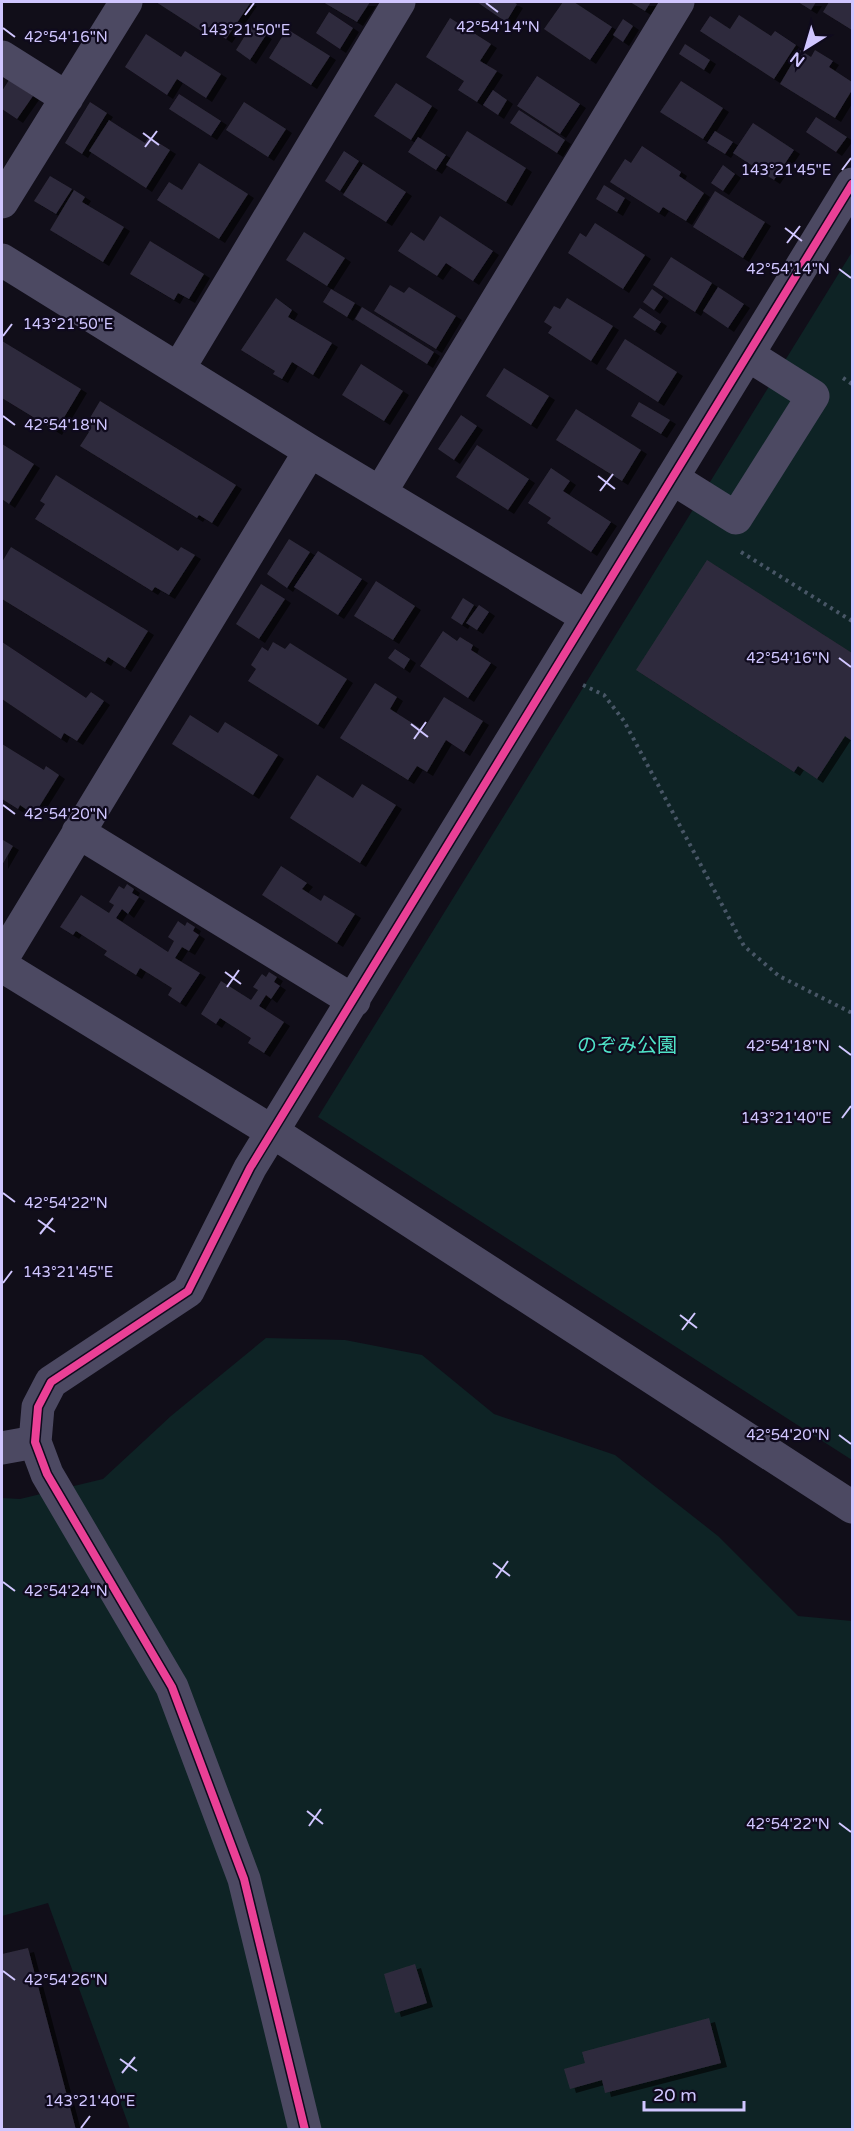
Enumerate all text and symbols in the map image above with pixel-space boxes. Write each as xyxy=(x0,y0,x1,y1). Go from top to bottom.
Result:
text: 42°54'14"N xyxy=(456,18,540,36)
north arrow xyxy=(776,18,836,78)
text: 143°21'50"E xyxy=(200,21,290,39)
text: 42°54'16"N xyxy=(24,28,108,46)
text: N xyxy=(786,47,809,71)
text: 143°21'45"E xyxy=(741,161,831,179)
text: 42°54'14"N xyxy=(746,260,830,278)
text: 143°21'50"E xyxy=(23,315,113,333)
text: 42°54'18"N xyxy=(24,416,108,434)
text: 42°54'16"N xyxy=(746,649,830,667)
text: 42°54'20"N xyxy=(24,805,108,823)
park label: のぞみ公園 xyxy=(577,1034,677,1058)
text: 42°54'18"N xyxy=(746,1037,830,1055)
text: 143°21'40"E xyxy=(741,1109,831,1127)
text: 42°54'22"N xyxy=(24,1194,108,1212)
text: 143°21'45"E xyxy=(23,1263,113,1281)
text: 42°54'20"N xyxy=(746,1426,830,1444)
text: 42°54'24"N xyxy=(24,1582,108,1600)
text: 42°54'22"N xyxy=(746,1815,830,1833)
text: 42°54'26"N xyxy=(24,1971,108,1989)
scale bar xyxy=(644,2074,744,2112)
text: 20 m xyxy=(653,2084,697,2106)
text: 143°21'40"E xyxy=(45,2092,135,2110)

